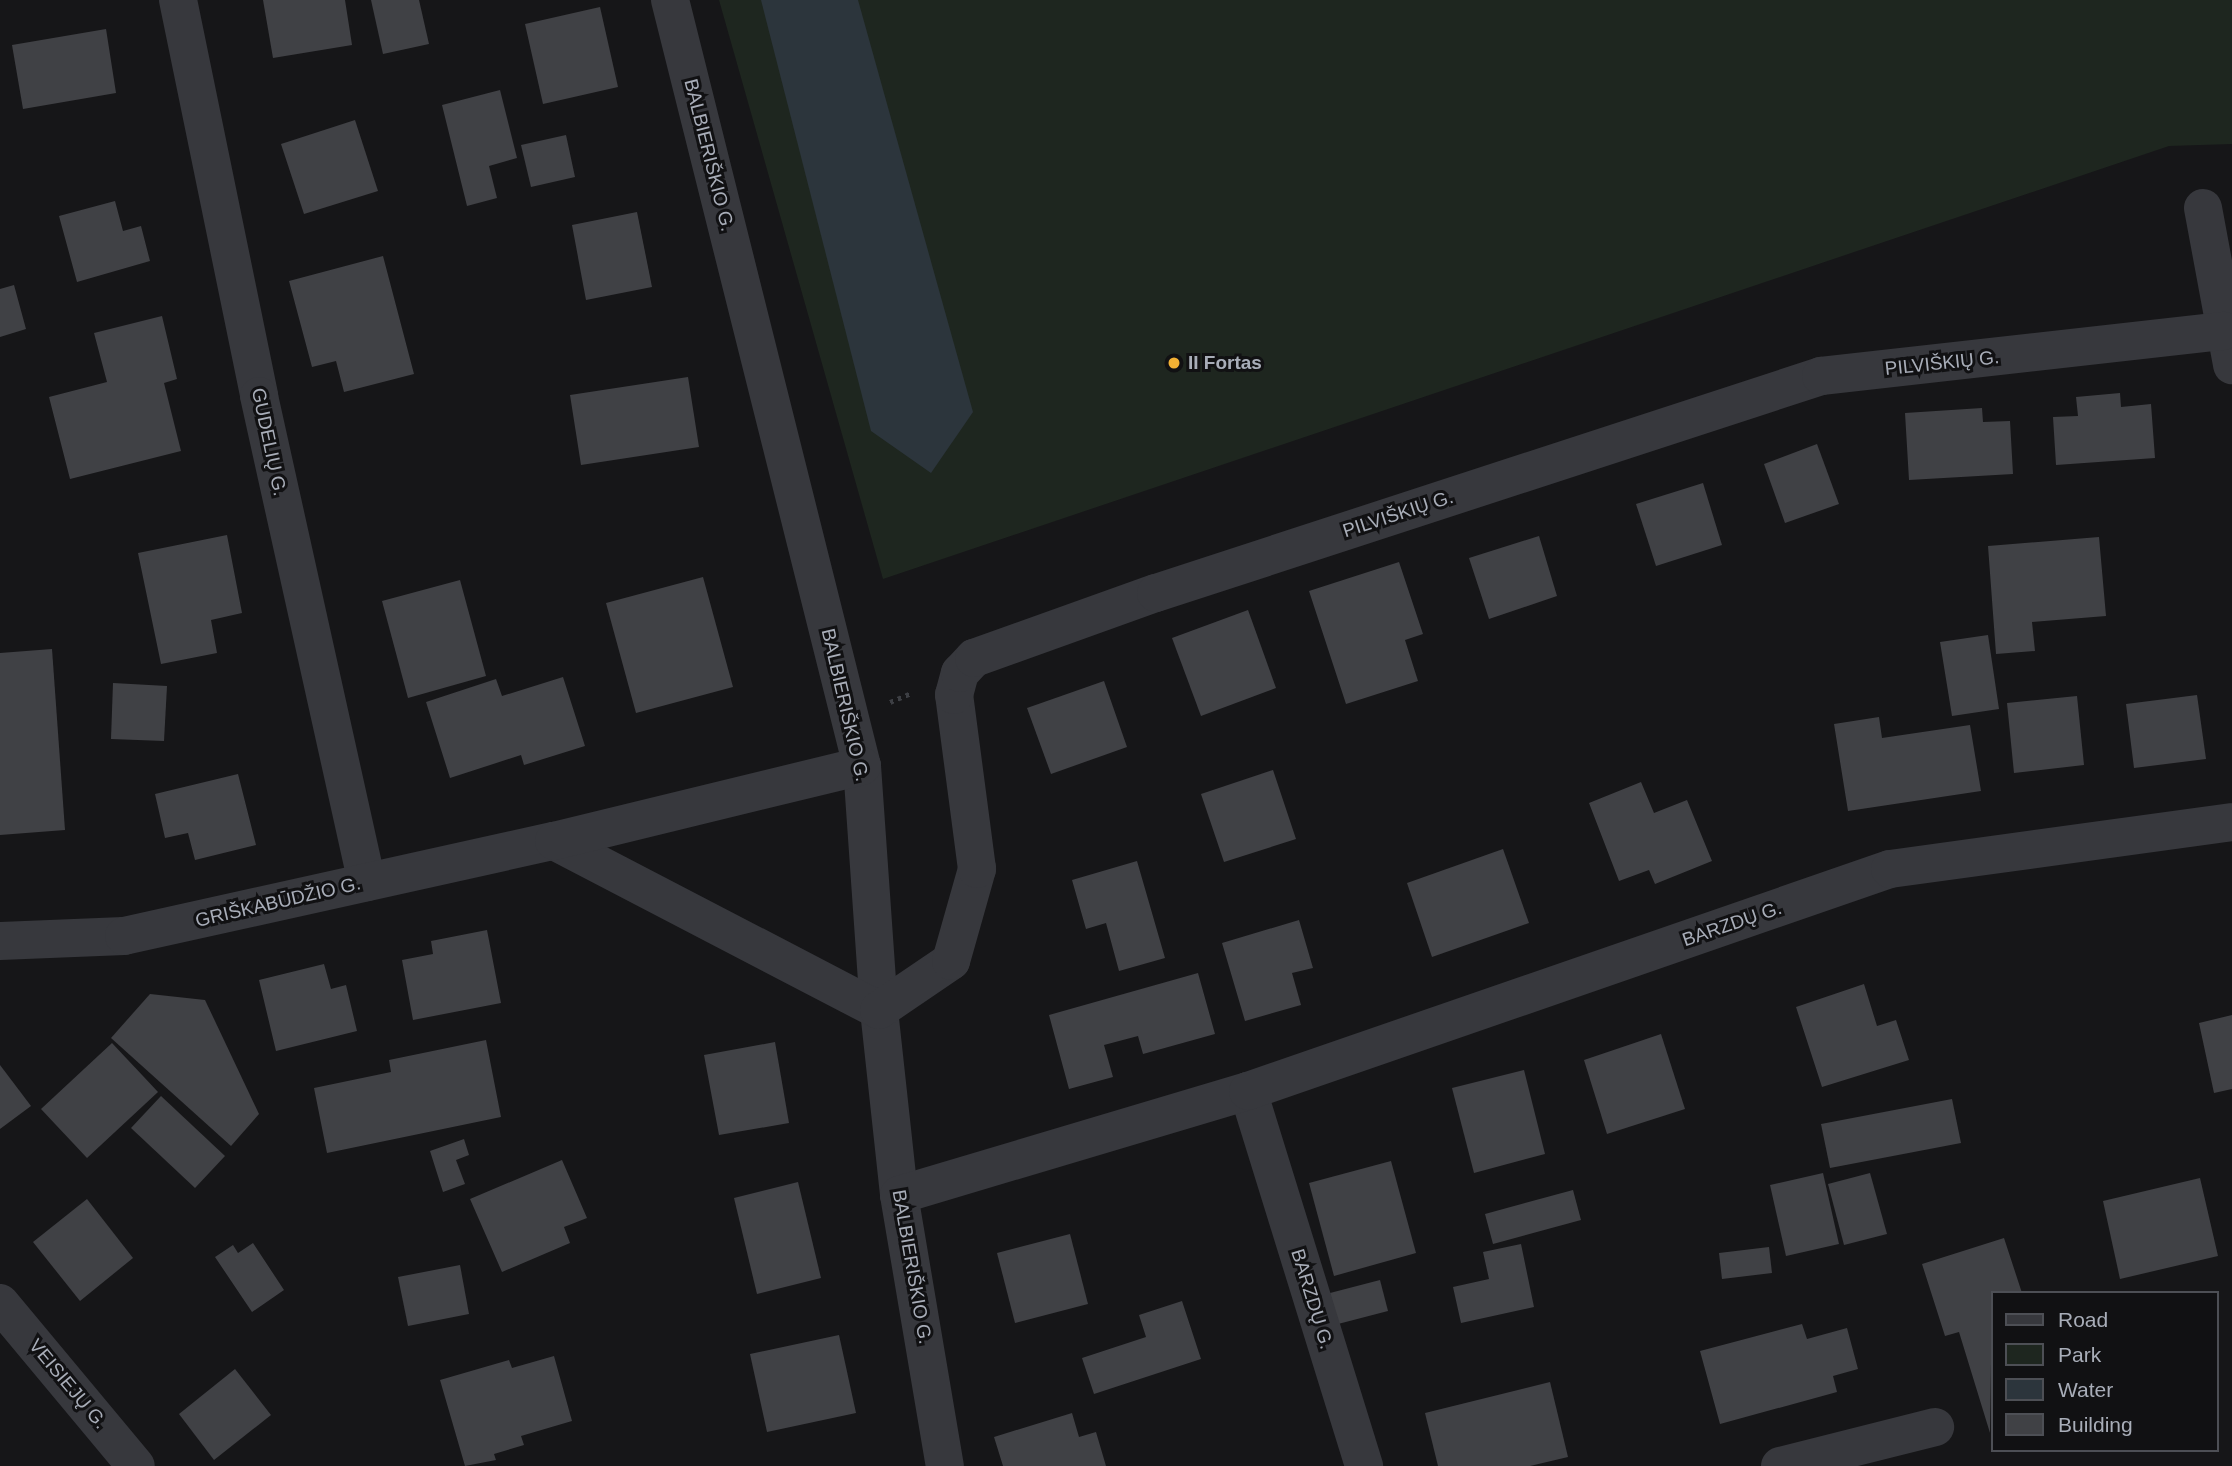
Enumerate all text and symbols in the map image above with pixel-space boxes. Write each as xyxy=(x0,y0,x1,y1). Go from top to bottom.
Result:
street label: BALBIERIŠKIO G. xyxy=(679,76,739,234)
street label: PILVIŠKIŲ G. xyxy=(1884,346,2000,380)
place label: II Fortas xyxy=(1188,352,1262,374)
marker: II Fortas xyxy=(1166,355,1182,371)
street label: GUDELIŲ G. xyxy=(246,386,292,498)
street label: PILVIŠKIŲ G. xyxy=(1340,485,1456,543)
street label: BALBIERIŠKIO G. xyxy=(816,626,874,784)
street label: GRIŠKABŪDŽIO G. xyxy=(193,872,363,932)
street label: BARZDŲ G. xyxy=(1679,896,1785,952)
street label: BALBIERIŠKIO G. xyxy=(887,1188,937,1346)
street label: BARZDŲ G. xyxy=(1286,1246,1338,1352)
legend xyxy=(1990,1291,2218,1452)
text: Road xyxy=(2058,1308,2108,1331)
street label: VEISIEJŲ G. xyxy=(24,1335,112,1433)
text: Park xyxy=(2058,1343,2101,1366)
text: Water xyxy=(2058,1378,2113,1401)
text: Building xyxy=(2058,1413,2133,1436)

